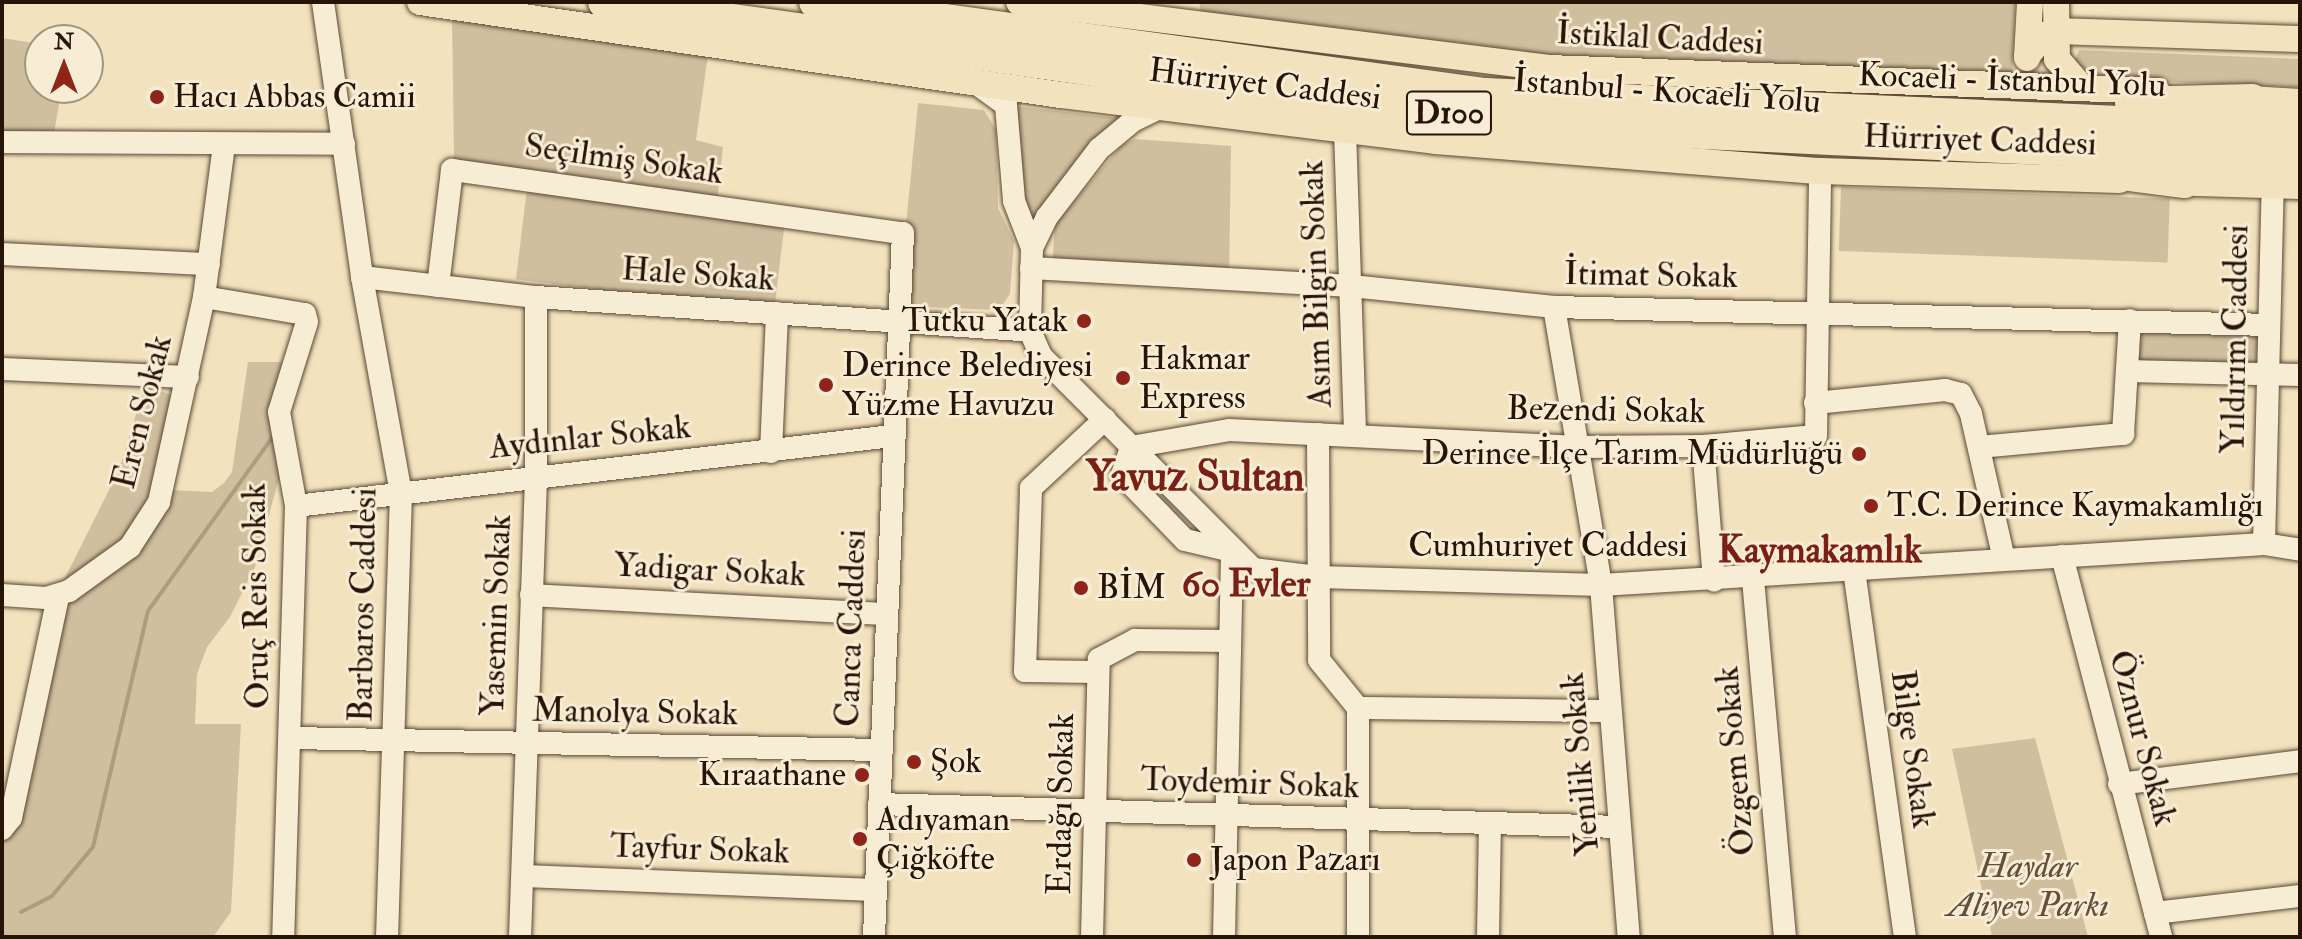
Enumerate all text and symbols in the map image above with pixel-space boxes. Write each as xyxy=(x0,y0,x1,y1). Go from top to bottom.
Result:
street label: İstiklal Caddesi xyxy=(1555,12,1765,64)
north arrow xyxy=(24,24,104,104)
text: N xyxy=(54,28,74,56)
street label: Hürriyet Caddesi xyxy=(1147,50,1383,118)
street label: Kocaeli - İstanbul Yolu xyxy=(1857,54,2167,106)
street label: İstanbul - Kocaeli Yolu xyxy=(1512,60,1822,122)
place label: Hacı Abbas Camii xyxy=(173,77,416,117)
road number: D100 xyxy=(1405,85,1493,141)
marker: Hacı Abbas Camii xyxy=(148,88,166,106)
street label: Hürriyet Caddesi xyxy=(1863,116,2097,164)
street label: Seçilmiş Sokak xyxy=(522,125,726,193)
street label: Asım Bilgin Sokak xyxy=(1291,160,1341,408)
street label: Yıldırım Caddesi xyxy=(2213,224,2257,454)
street label: Hale Sokak xyxy=(620,248,776,300)
street label: İtimat Sokak xyxy=(1564,253,1738,297)
place label: Tutku Yatak xyxy=(901,301,1068,341)
marker: Tutku Yatak xyxy=(1075,312,1093,330)
street label: Eren Sokak xyxy=(103,331,181,493)
place label: Hakmar Express xyxy=(1139,338,1250,418)
place label: Derince Belediyesi Yüzme Havuzu xyxy=(842,345,1093,424)
marker: Hakmar Express xyxy=(1114,369,1132,387)
marker: Derince Belediyesi Yüzme Havuzu xyxy=(817,376,835,394)
street label: Bezendi Sokak xyxy=(1506,388,1706,432)
street label: Aydınlar Sokak xyxy=(487,406,693,468)
place label: Derince İlçe Tarım Müdürlüğü xyxy=(1422,434,1843,474)
marker: Derince İlçe Tarım Müdürlüğü xyxy=(1850,445,1868,463)
district label: Yavuz Sultan xyxy=(1086,452,1304,502)
street label: Oruç Reis Sokak xyxy=(234,482,278,710)
place label: T.C. Derince Kaymakamlığı xyxy=(1887,486,2263,526)
street label: Barbaros Caddesi xyxy=(341,487,385,723)
marker: T.C. Derince Kaymakamlığı xyxy=(1862,497,1880,515)
street label: Yasemin Sokak xyxy=(472,514,520,716)
street label: Cumhuriyet Caddesi xyxy=(1408,526,1688,566)
street label: Canca Caddesi xyxy=(827,528,875,728)
district label: Kaymakamlık xyxy=(1718,528,1922,574)
street label: Yadigar Sokak xyxy=(613,545,807,595)
district label: 60 Evler xyxy=(1182,562,1310,608)
place label: BİM xyxy=(1097,568,1166,608)
marker: BİM xyxy=(1072,579,1090,597)
street label: Öznur Sokak xyxy=(2100,646,2186,830)
street label: Özgem Sokak xyxy=(1706,665,1764,857)
street label: Bilge Sokak xyxy=(1882,667,1944,831)
street label: Yenilik Sokak xyxy=(1552,671,1608,857)
street label: Manolya Sokak xyxy=(532,690,738,734)
street label: Erdağı Sokak xyxy=(1039,713,1083,895)
place label: Şok xyxy=(930,742,981,782)
marker: Şok xyxy=(905,753,923,771)
place label: Kıraathane xyxy=(698,755,846,795)
street label: Toydemir Sokak xyxy=(1140,759,1360,807)
marker: Kıraathane xyxy=(853,766,871,784)
place label: Adıyaman Çiğköfte xyxy=(876,799,1010,878)
street label: Tayfur Sokak xyxy=(609,825,791,873)
marker: Adıyaman Çiğköfte xyxy=(851,830,869,848)
place label: Japon Pazarı xyxy=(1210,840,1380,880)
park label: Haydar Aliyev Parkı xyxy=(1947,846,2109,926)
marker: Japon Pazarı xyxy=(1185,851,1203,869)

